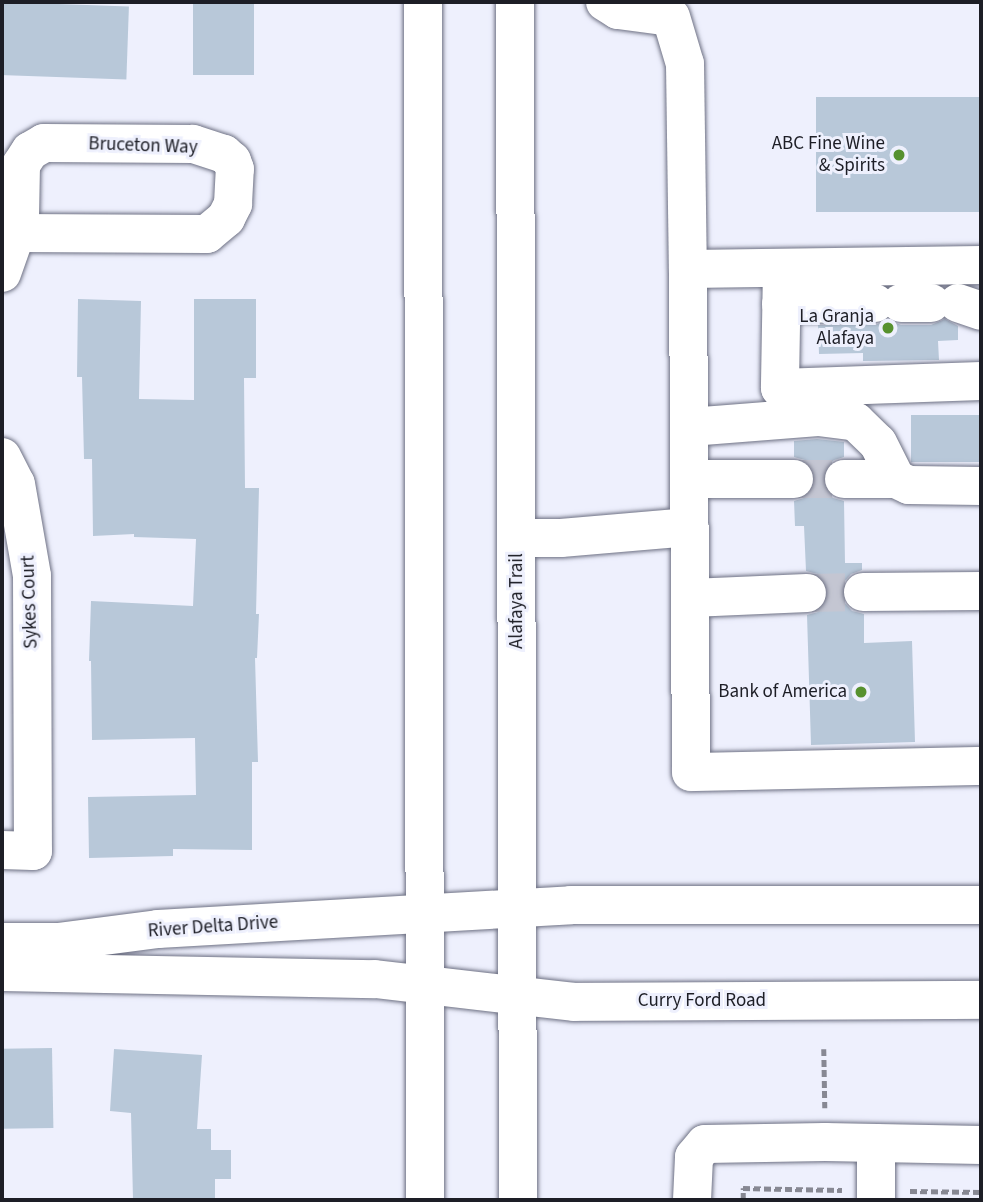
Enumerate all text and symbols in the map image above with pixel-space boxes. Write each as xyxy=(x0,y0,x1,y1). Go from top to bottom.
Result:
street label: Bruceton Way xyxy=(88,133,198,159)
place label: ABC Fine Wine & Spirits xyxy=(772,133,885,177)
marker: ABC Fine Wine & Spirits xyxy=(891,147,907,163)
place label: La Granja Alafaya xyxy=(799,306,874,350)
marker: La Granja Alafaya xyxy=(880,320,896,336)
street label: Alafaya Trail xyxy=(506,553,528,649)
street label: Sykes Court xyxy=(17,555,43,649)
place label: Bank of America xyxy=(718,681,847,703)
marker: Bank of America xyxy=(853,684,869,700)
street label: River Delta Drive xyxy=(147,911,279,943)
street label: Curry Ford Road xyxy=(638,990,766,1012)

